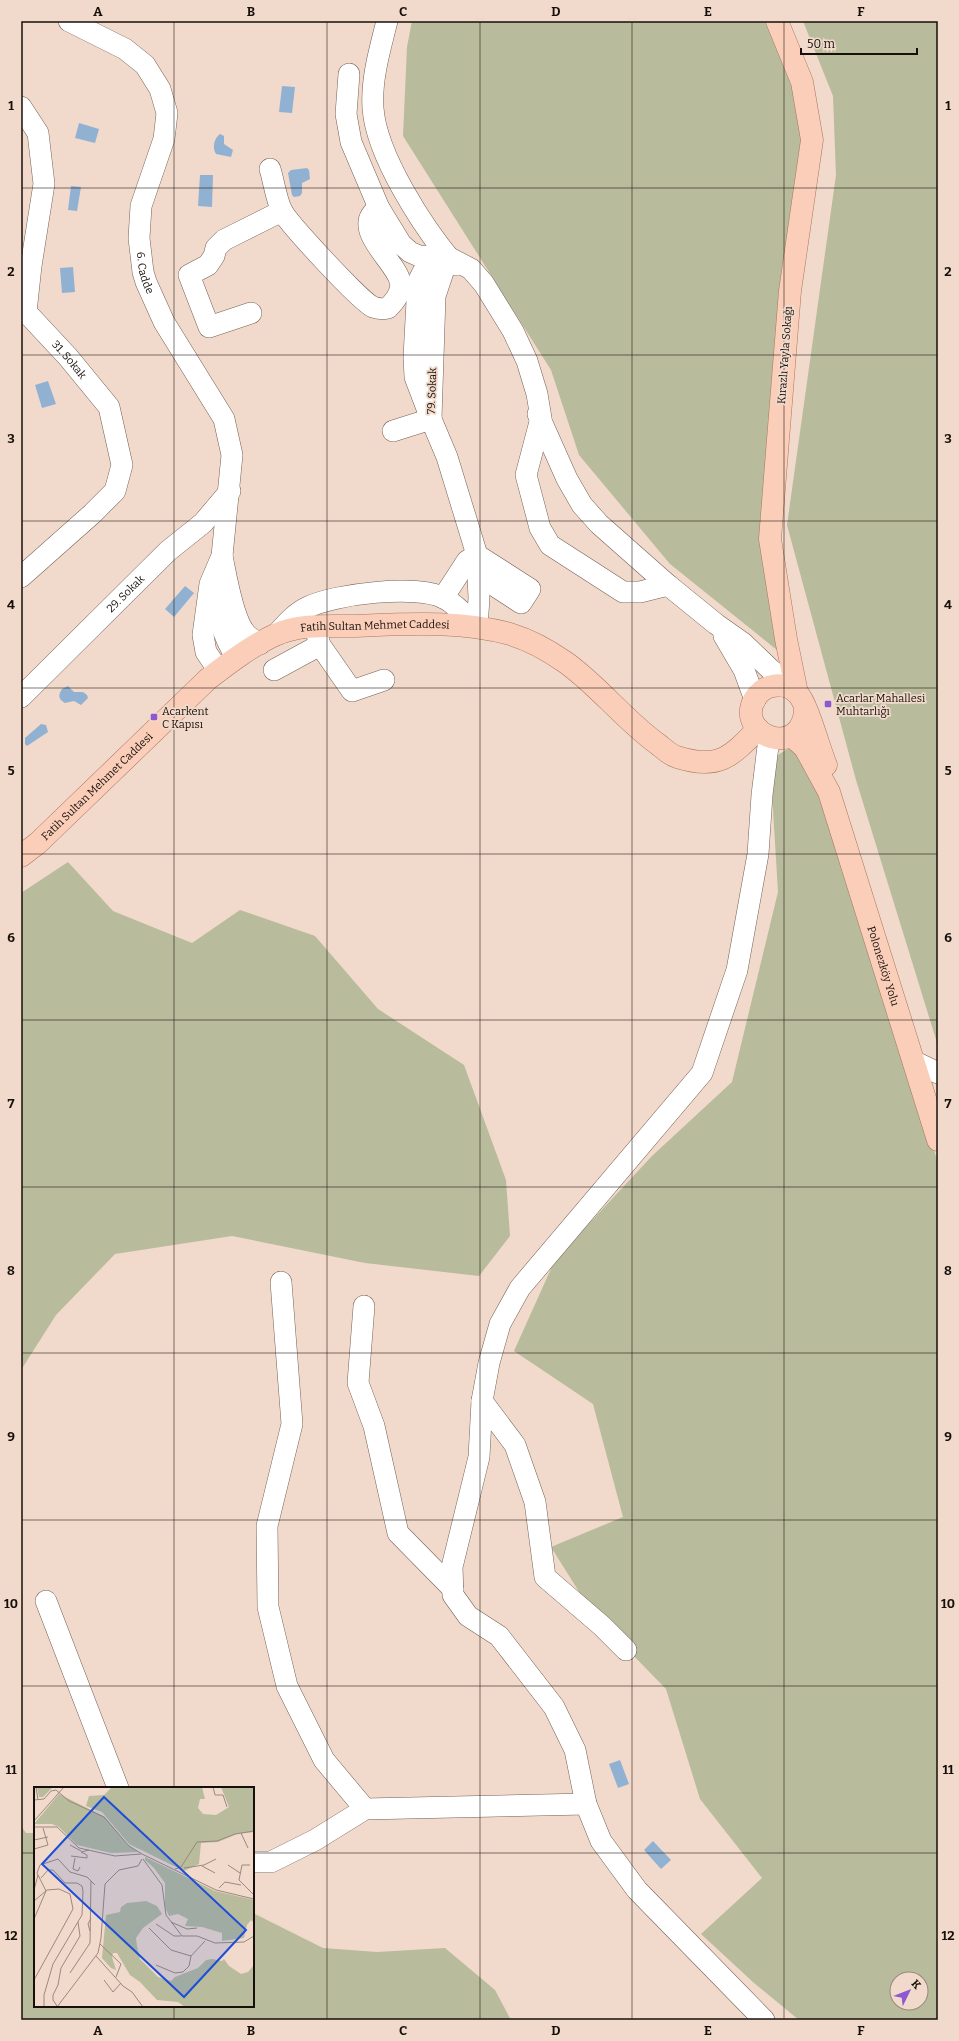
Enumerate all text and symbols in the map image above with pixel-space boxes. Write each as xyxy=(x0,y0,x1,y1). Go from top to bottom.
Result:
text: A xyxy=(93,4,103,19)
text: B xyxy=(247,4,255,19)
text: C xyxy=(399,4,407,19)
text: D xyxy=(551,4,561,19)
text: E xyxy=(704,4,712,19)
text: F xyxy=(857,4,865,19)
scale bar xyxy=(801,30,917,56)
text: 50 m xyxy=(807,37,836,51)
text: 1 xyxy=(8,98,14,113)
text: 1 xyxy=(945,98,951,113)
street label: 6. Cadde xyxy=(134,251,157,296)
text: 2 xyxy=(7,264,15,279)
text: 2 xyxy=(944,264,952,279)
street label: Kırazlı Yayla Sokağı xyxy=(775,305,795,404)
street label: 31. Sokak xyxy=(49,338,90,382)
street label: 79. Sokak xyxy=(425,367,439,415)
text: 3 xyxy=(7,431,15,446)
text: 3 xyxy=(944,431,952,446)
street label: 29. Sokak xyxy=(104,572,147,615)
text: 4 xyxy=(7,597,15,612)
text: 4 xyxy=(944,597,952,612)
street label: Fatih Sultan Mehmet Caddesi xyxy=(299,617,451,634)
place label: Acarlar Mahallesi Muhtarlığı xyxy=(836,692,926,718)
marker: Acarlar Mahallesi Muhtarlığı xyxy=(823,699,833,709)
place label: Acarkent C Kapısı xyxy=(162,705,209,731)
marker: Acarkent C Kapısı xyxy=(149,712,159,722)
street label: Fatih Sultan Mehmet Caddesi xyxy=(38,729,156,843)
text: 5 xyxy=(7,763,15,778)
text: 5 xyxy=(944,763,952,778)
street label: Polonezköy Yolu xyxy=(865,924,902,1008)
text: 6 xyxy=(7,930,15,945)
text: 6 xyxy=(944,930,952,945)
text: 7 xyxy=(8,1096,15,1111)
text: 7 xyxy=(945,1096,952,1111)
text: 8 xyxy=(7,1263,15,1278)
text: 8 xyxy=(944,1263,952,1278)
text: 9 xyxy=(7,1429,15,1444)
text: 9 xyxy=(944,1429,952,1444)
text: 10 xyxy=(4,1596,18,1611)
text: 10 xyxy=(941,1596,955,1611)
text: 11 xyxy=(5,1762,17,1777)
text: 11 xyxy=(942,1762,954,1777)
inset map xyxy=(34,1787,254,2007)
text: 12 xyxy=(5,1928,17,1943)
text: 12 xyxy=(942,1928,954,1943)
north arrow xyxy=(889,1971,929,2011)
text: K xyxy=(908,1977,923,1992)
text: A xyxy=(93,2023,103,2038)
text: B xyxy=(247,2023,255,2038)
text: C xyxy=(399,2023,407,2038)
text: D xyxy=(551,2023,561,2038)
text: E xyxy=(704,2023,712,2038)
text: F xyxy=(857,2023,865,2038)

